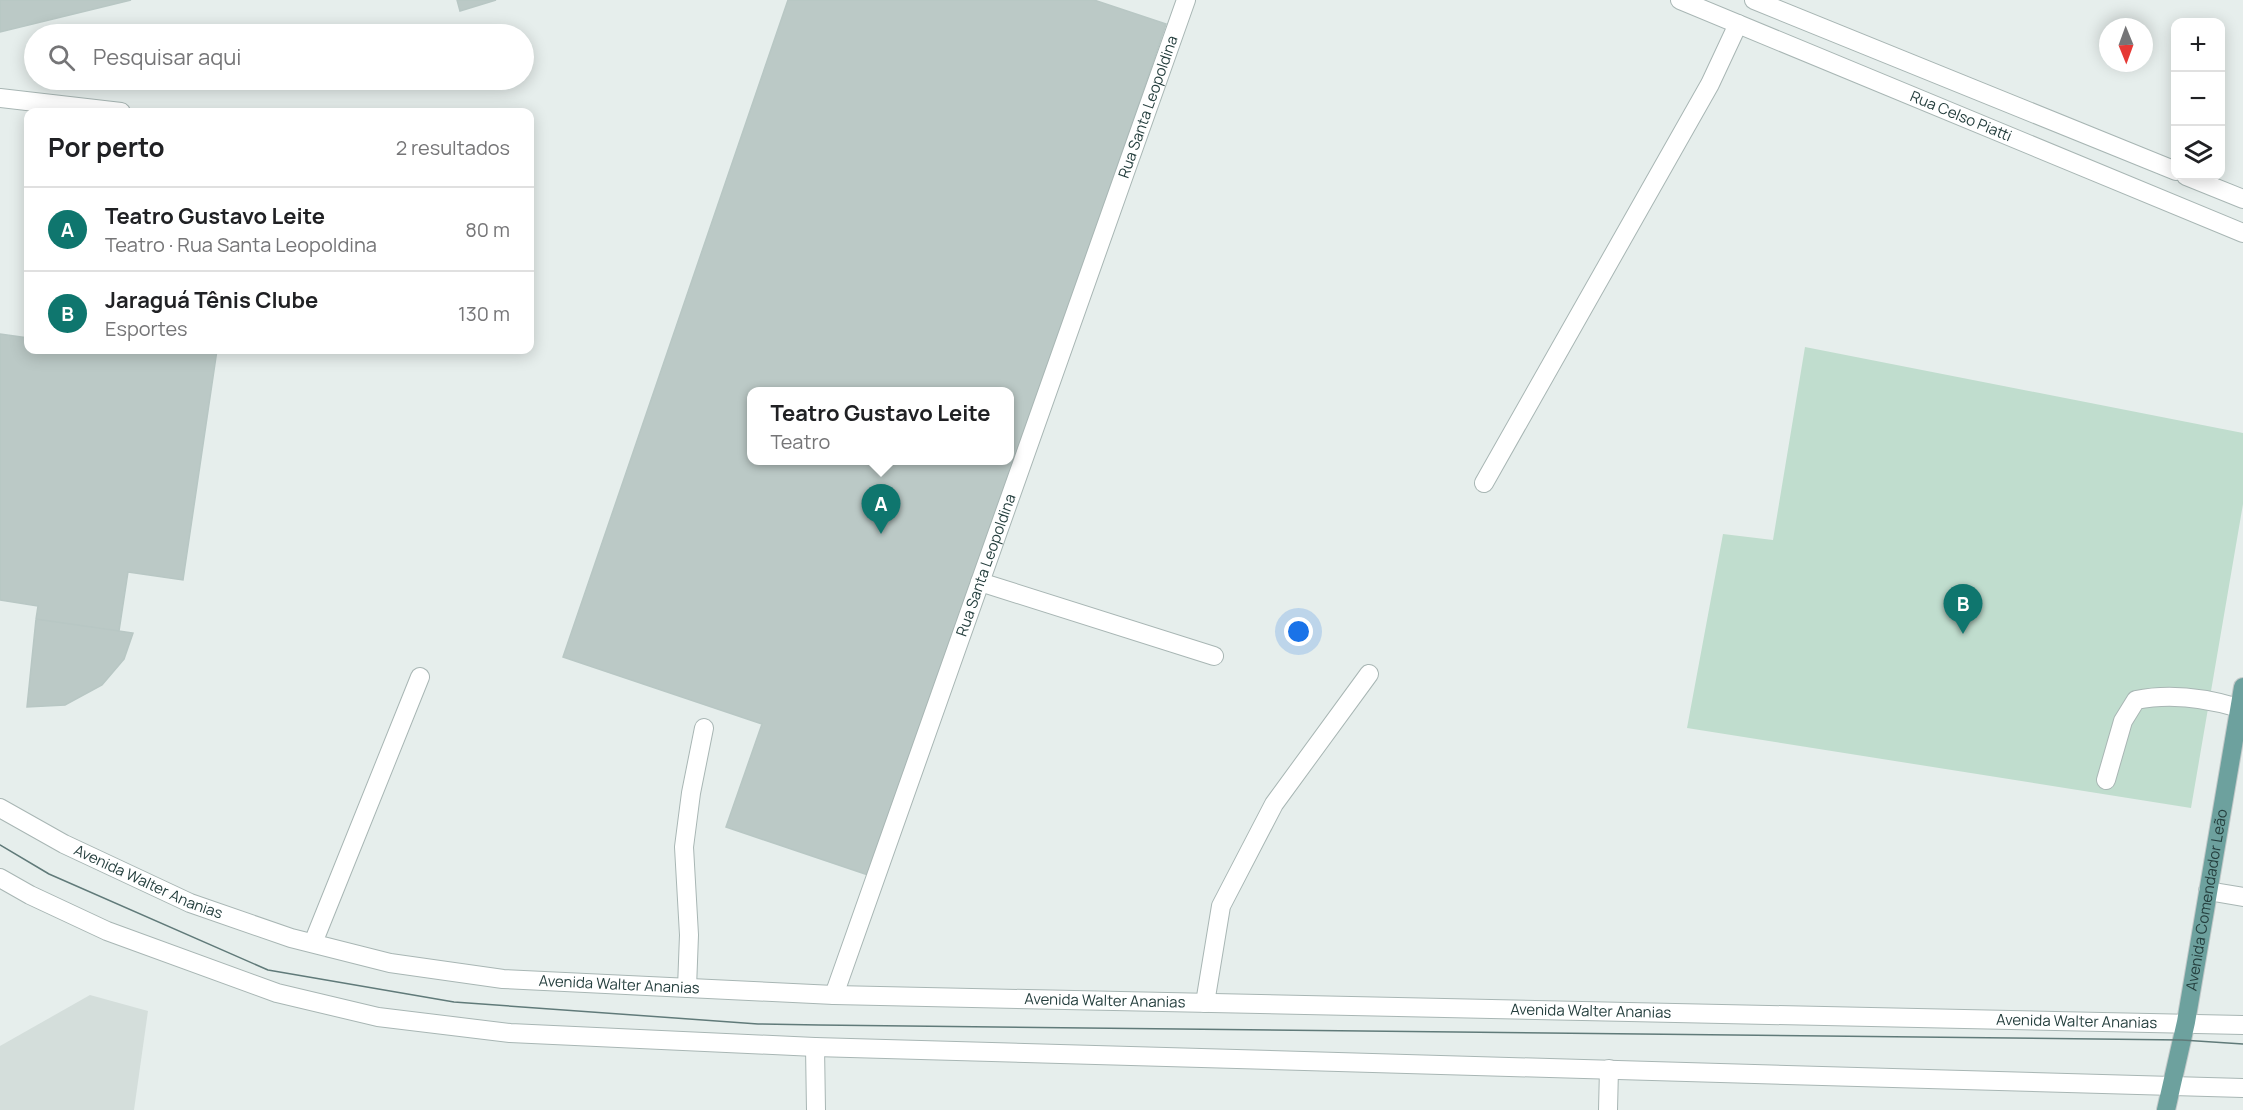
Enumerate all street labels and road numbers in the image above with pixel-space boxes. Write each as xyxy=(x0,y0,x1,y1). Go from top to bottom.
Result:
street label: Rua Santa Leopoldina xyxy=(1113,33,1183,181)
street label: Rua Celso Piatti xyxy=(1907,85,2015,146)
street label: Rua Santa Leopoldina xyxy=(951,491,1021,639)
street label: Avenida Comendador Leão xyxy=(2180,807,2232,992)
street label: Avenida Walter Ananias xyxy=(71,839,226,924)
street label: Avenida Walter Ananias xyxy=(538,970,700,998)
street label: Avenida Walter Ananias xyxy=(1024,988,1186,1012)
street label: Avenida Walter Ananias xyxy=(1510,998,1672,1023)
street label: Avenida Walter Ananias xyxy=(1996,1009,2158,1033)

